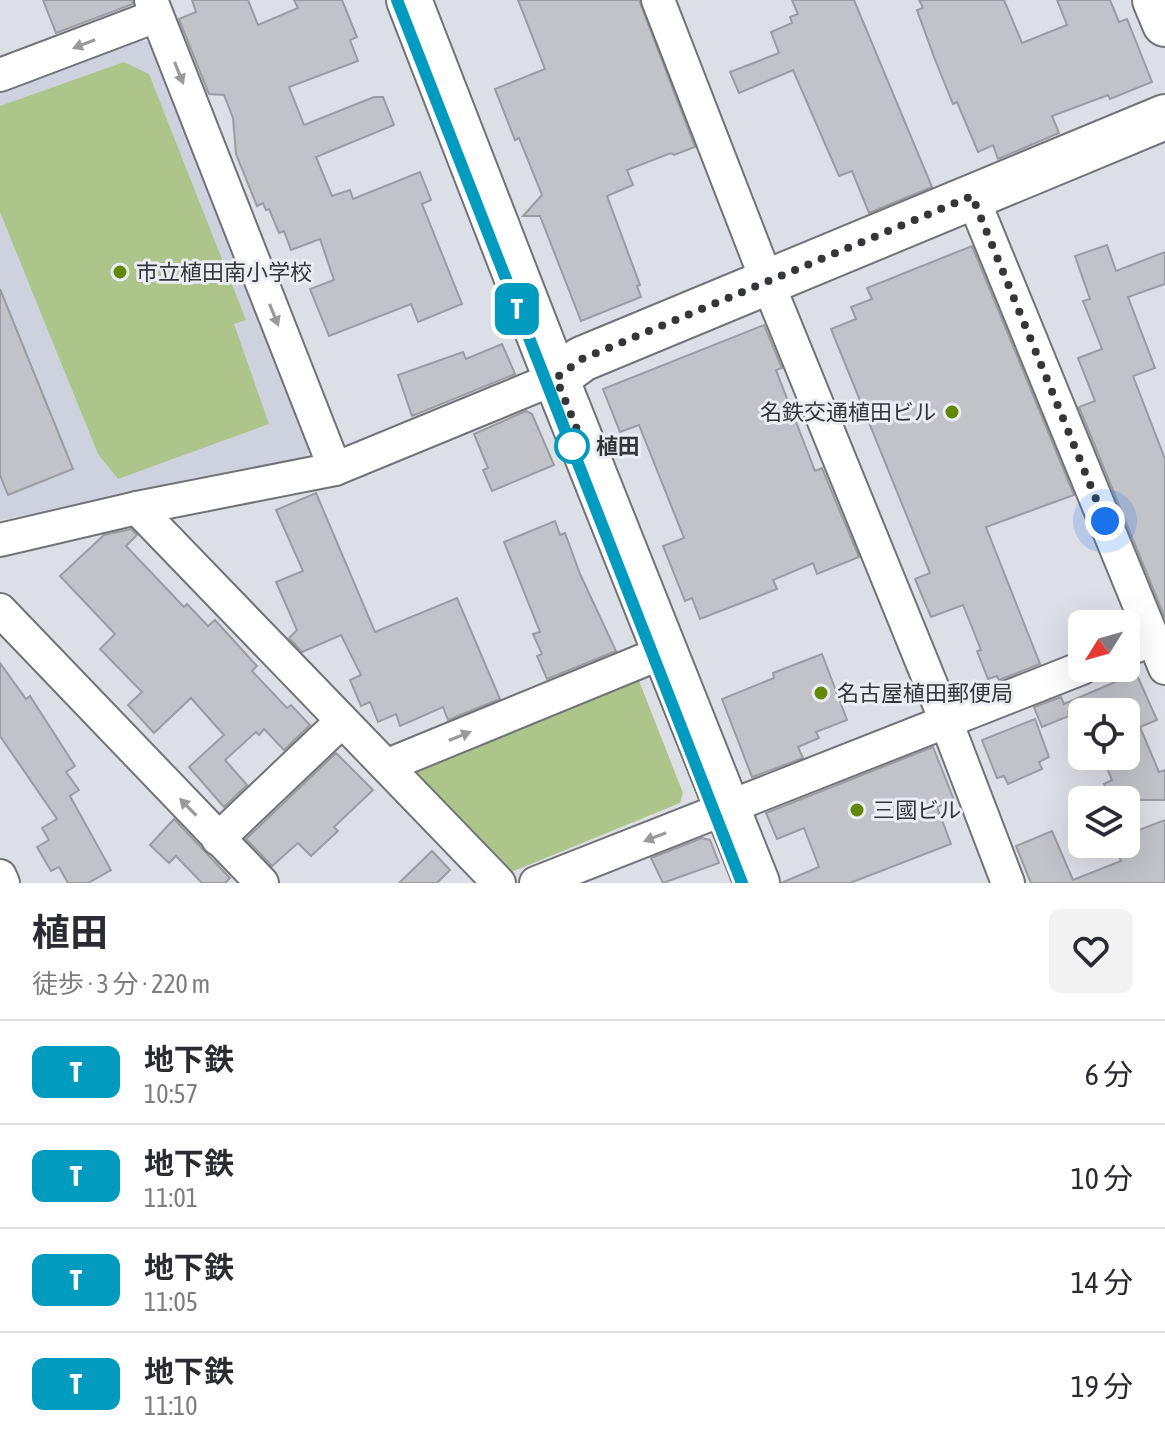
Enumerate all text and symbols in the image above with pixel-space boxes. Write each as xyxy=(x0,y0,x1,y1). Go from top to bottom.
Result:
one-way arrow xyxy=(71,38,95,51)
one-way arrow xyxy=(173,61,186,85)
place label: 市立植田南小学校 xyxy=(136,259,312,285)
marker: 市立植田南小学校 xyxy=(111,263,129,281)
line badge: T xyxy=(491,283,543,335)
text: T xyxy=(511,293,523,325)
one-way arrow xyxy=(268,303,281,327)
place label: 名鉄交通植田ビル xyxy=(760,399,936,425)
marker: 名鉄交通植田ビル xyxy=(943,403,961,421)
marker: 植田 xyxy=(555,429,589,463)
place label: 植田 xyxy=(596,433,640,459)
your location xyxy=(1085,501,1125,541)
north arrow xyxy=(1068,610,1140,682)
map controls xyxy=(1068,610,1140,858)
place label: 名古屋植田郵便局 xyxy=(837,680,1013,706)
marker: 名古屋植田郵便局 xyxy=(812,684,830,702)
button: locate xyxy=(1068,698,1140,770)
one-way arrow xyxy=(448,729,472,742)
button: layers xyxy=(1068,786,1140,858)
place label: 三國ビル xyxy=(873,797,961,823)
one-way arrow xyxy=(180,798,198,817)
marker: 三國ビル xyxy=(848,801,866,819)
one-way arrow xyxy=(643,831,667,844)
button: heart xyxy=(1049,909,1133,993)
text: 植田 xyxy=(32,911,108,954)
text: 徒歩 · 3 分 · 220 m xyxy=(32,969,210,999)
text: 地下鉄 xyxy=(144,1042,234,1076)
text: T xyxy=(70,1056,82,1088)
text: 6 分 xyxy=(1085,1057,1133,1091)
text: 10:57 xyxy=(144,1079,198,1109)
text: 地下鉄 xyxy=(144,1146,234,1180)
text: T xyxy=(70,1160,82,1192)
text: 10 分 xyxy=(1071,1161,1133,1195)
text: 11:01 xyxy=(144,1183,198,1213)
text: 地下鉄 xyxy=(144,1250,234,1284)
text: T xyxy=(70,1264,82,1296)
text: 14 分 xyxy=(1071,1265,1133,1299)
text: 11:05 xyxy=(144,1287,198,1317)
text: 地下鉄 xyxy=(144,1354,234,1388)
text: T xyxy=(70,1368,82,1400)
text: 19 分 xyxy=(1071,1369,1133,1403)
text: 11:10 xyxy=(144,1391,198,1421)

